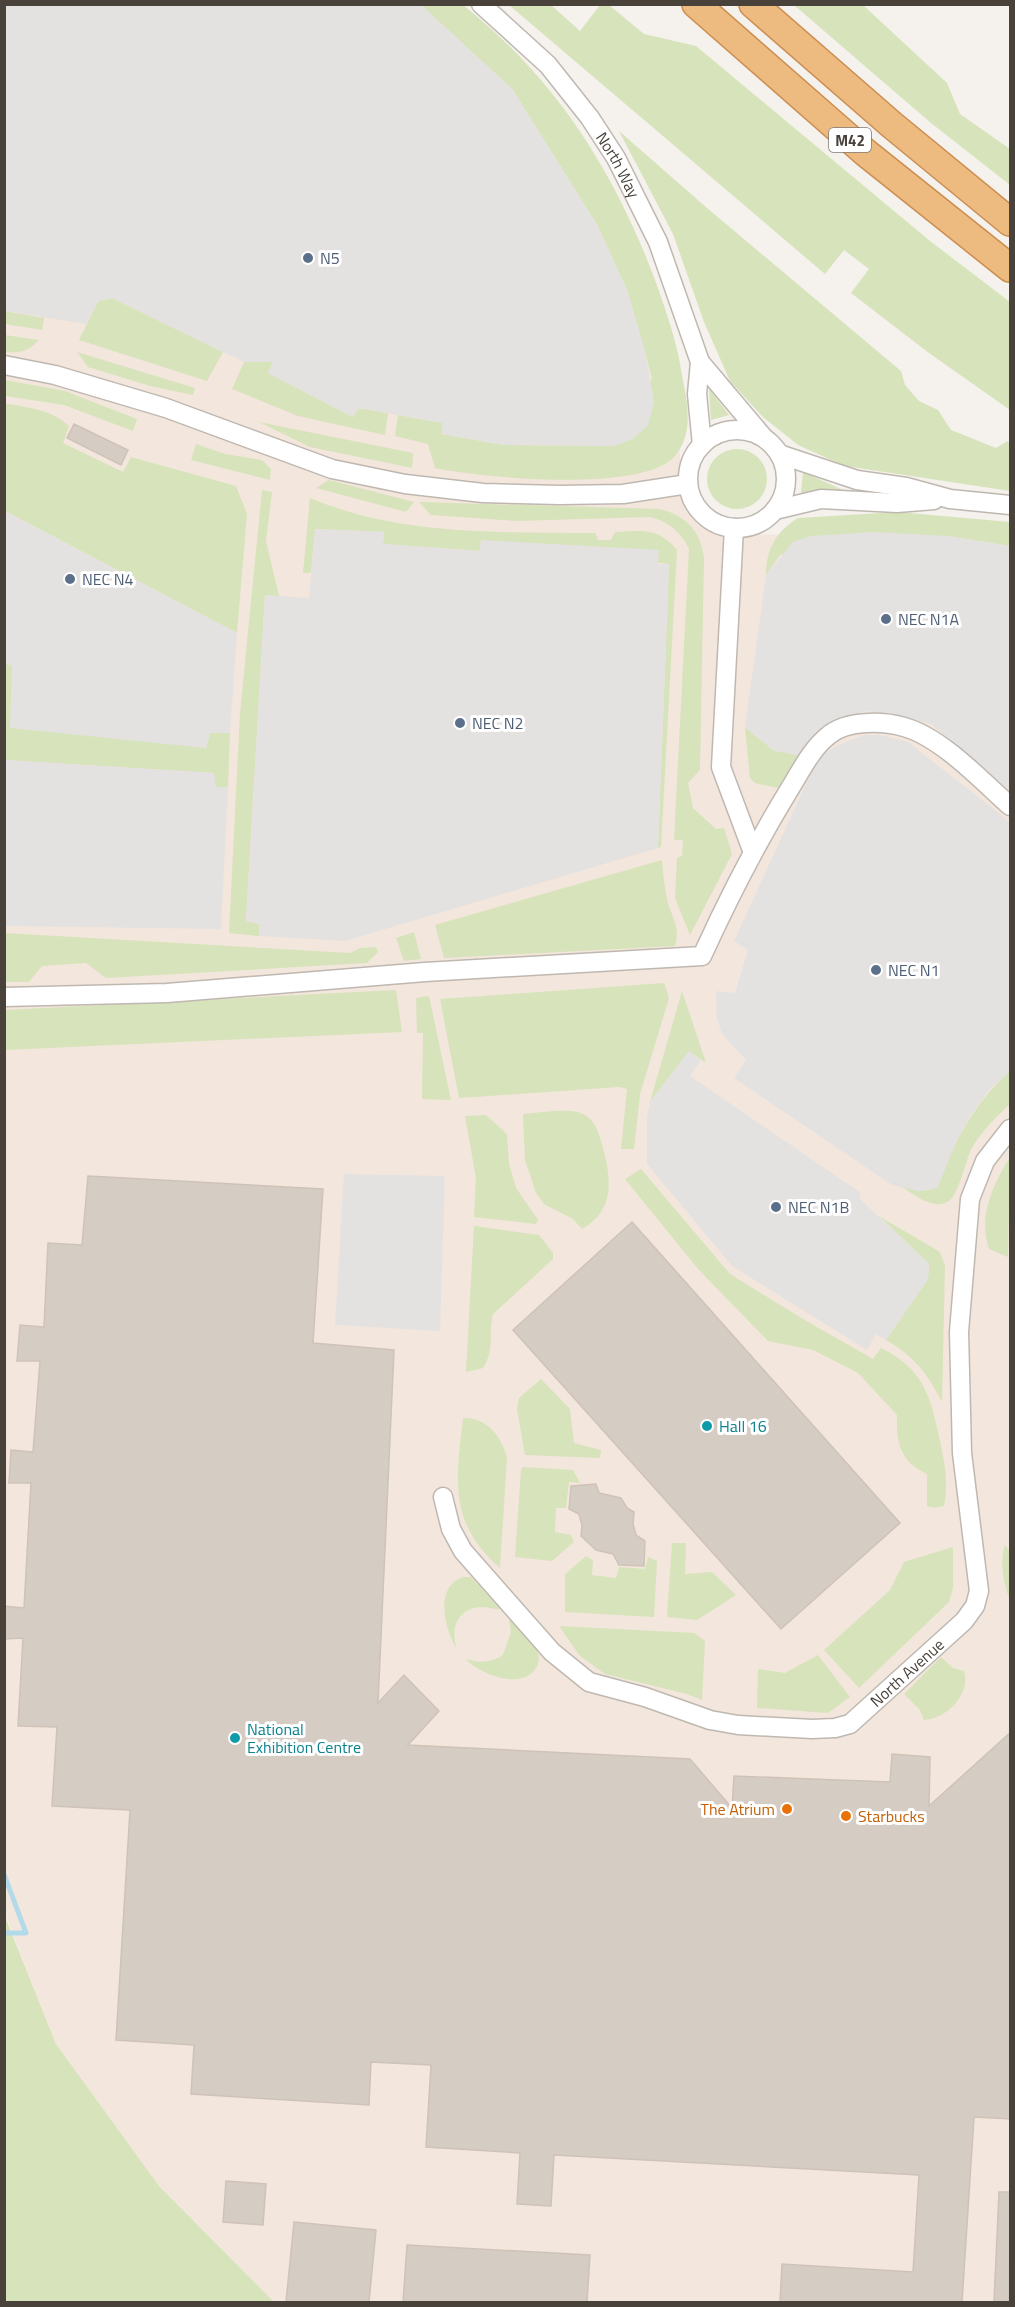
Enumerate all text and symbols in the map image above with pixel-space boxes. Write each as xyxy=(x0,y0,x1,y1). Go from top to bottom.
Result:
street label: North Way xyxy=(590,127,646,202)
road number: M42 xyxy=(829,128,871,152)
place label: N5 xyxy=(320,246,340,270)
marker: N5 xyxy=(301,251,315,265)
place label: NEC N4 xyxy=(82,567,134,591)
marker: NEC N4 xyxy=(63,572,77,586)
place label: NEC N1A xyxy=(898,607,960,631)
marker: NEC N1A xyxy=(879,612,893,626)
place label: NEC N2 xyxy=(472,711,524,735)
marker: NEC N2 xyxy=(453,716,467,730)
place label: NEC N1 xyxy=(888,958,940,982)
marker: NEC N1 xyxy=(869,963,883,977)
place label: NEC N1B xyxy=(788,1195,850,1219)
marker: NEC N1B xyxy=(769,1200,783,1214)
place label: Hall 16 xyxy=(719,1414,767,1438)
marker: Hall 16 xyxy=(700,1419,714,1433)
street label: North Avenue xyxy=(865,1633,949,1713)
place label: National Exhibition Centre xyxy=(247,1717,361,1759)
marker: National Exhibition Centre xyxy=(228,1731,242,1745)
place label: The Atrium xyxy=(701,1797,775,1821)
marker: The Atrium xyxy=(780,1802,794,1816)
place label: Starbucks xyxy=(858,1804,925,1828)
marker: Starbucks xyxy=(839,1809,853,1823)

